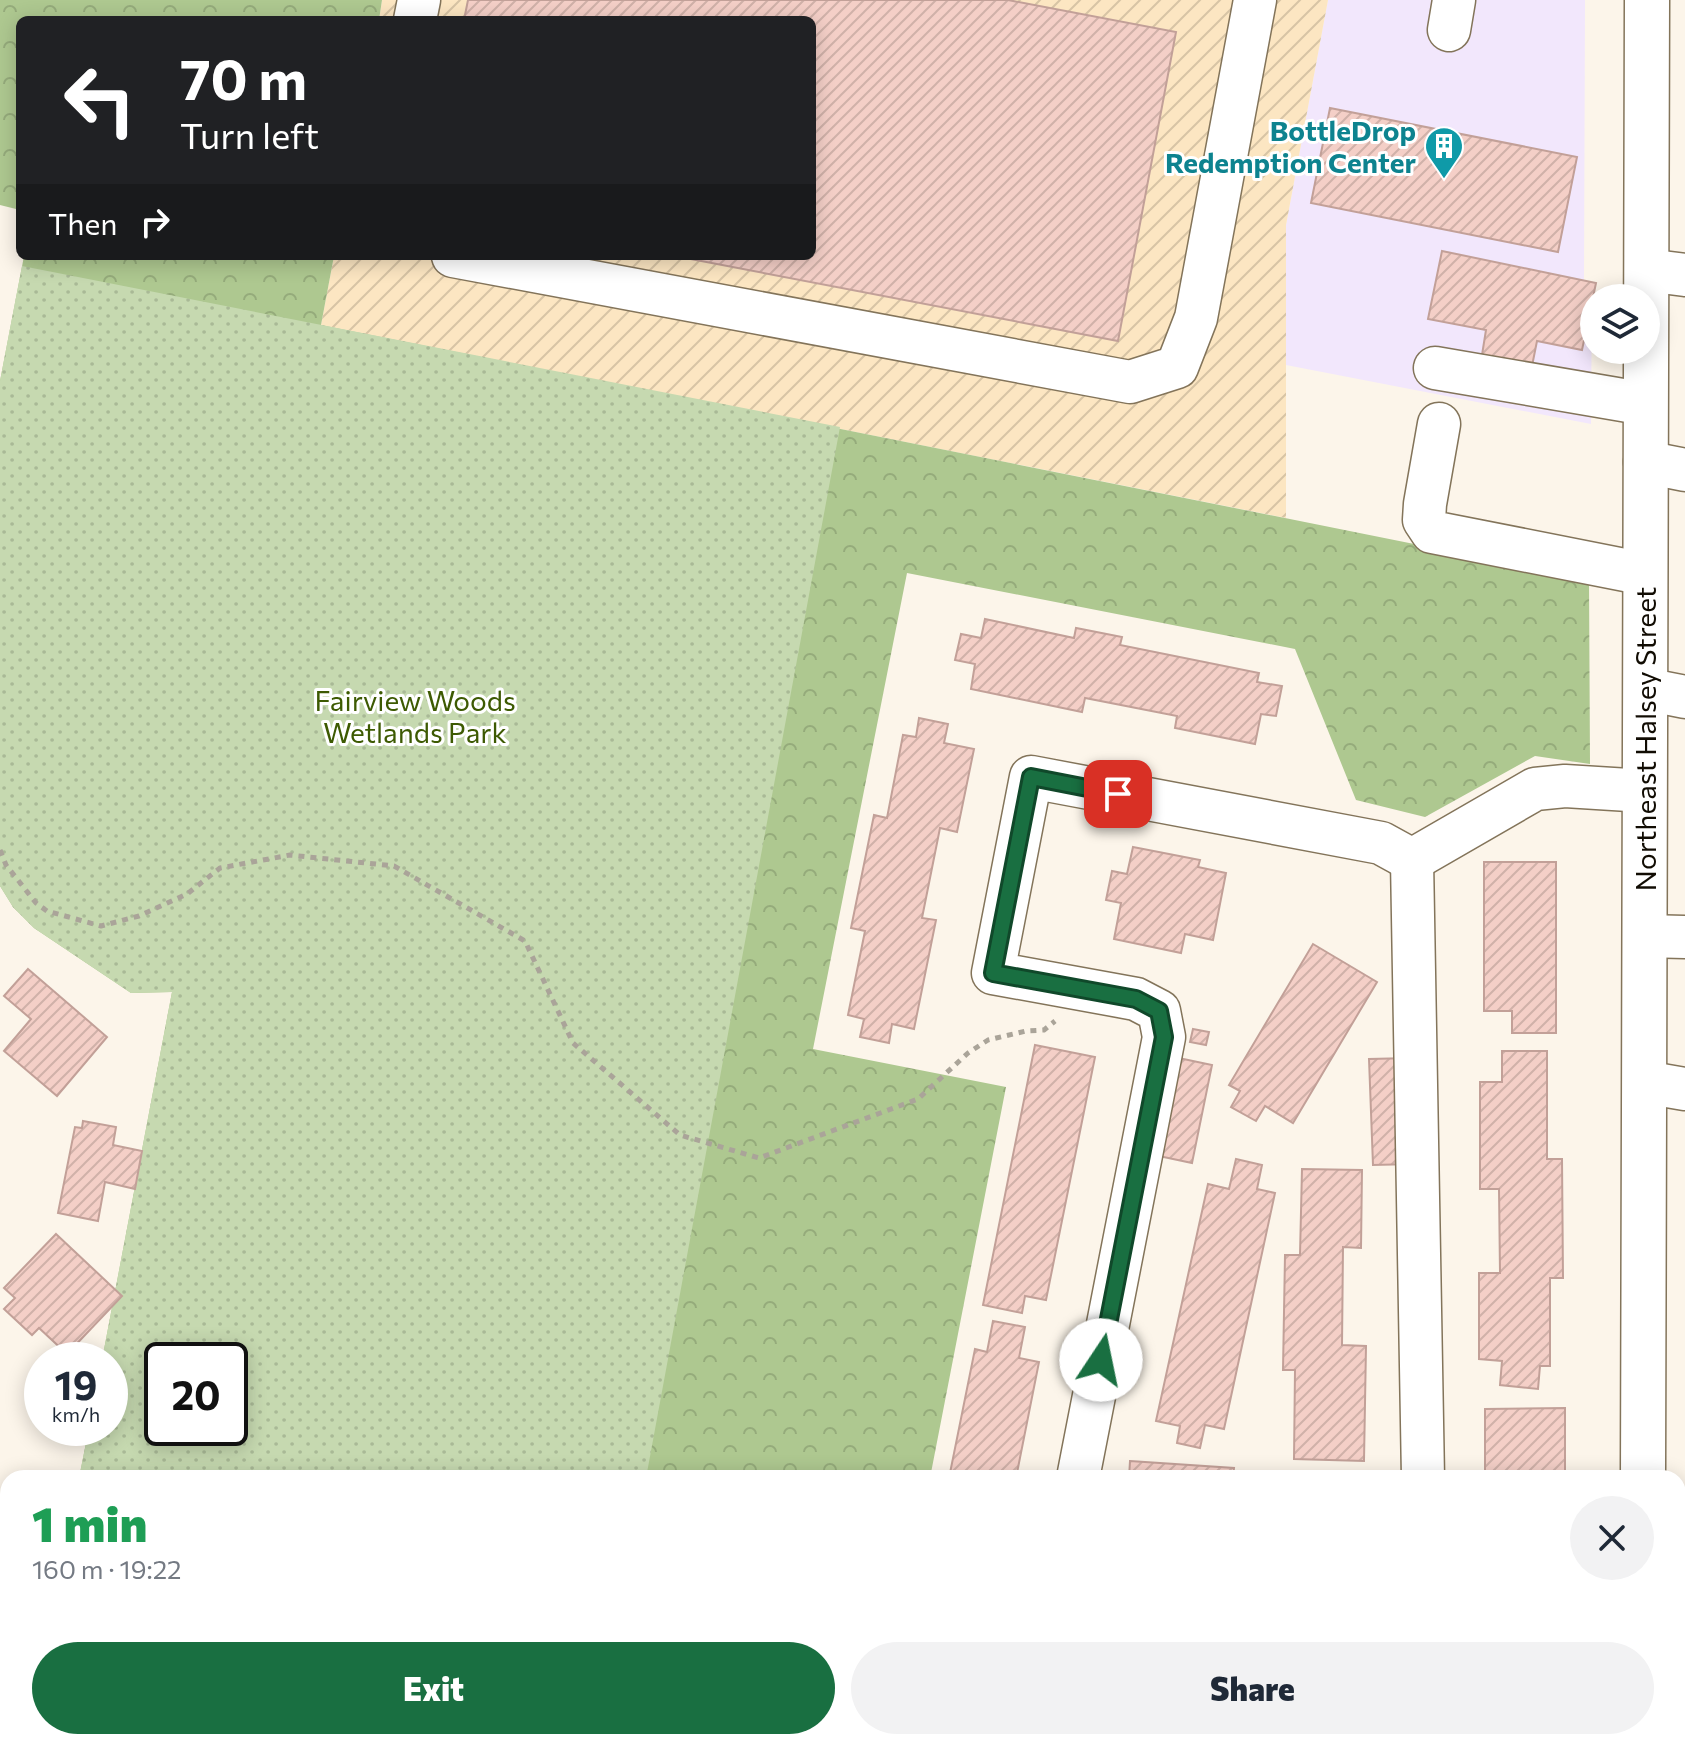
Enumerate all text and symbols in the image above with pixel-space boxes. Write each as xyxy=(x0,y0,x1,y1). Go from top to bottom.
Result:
text: 70 m xyxy=(180,43,307,112)
icon: left xyxy=(48,48,152,152)
text: Turn left xyxy=(180,112,319,156)
place label: BottleDrop Redemption Center xyxy=(1165,113,1416,179)
building icon: BottleDrop Redemption Center xyxy=(1423,125,1465,180)
icon: right xyxy=(133,200,177,244)
text: Then xyxy=(48,204,117,241)
map controls xyxy=(1580,284,1660,364)
button: layers xyxy=(1580,284,1660,364)
street label: Northeast Halsey Street xyxy=(1628,587,1662,891)
park label: Fairview Woods Wetlands Park xyxy=(314,683,516,749)
pin xyxy=(1084,760,1152,828)
icon: arrive xyxy=(1096,772,1140,816)
position arrow xyxy=(1059,1318,1143,1402)
speed limit sign: 20 xyxy=(144,1342,248,1446)
text: 19 xyxy=(55,1359,97,1408)
text: km/h xyxy=(52,1402,100,1426)
text: 1 min xyxy=(32,1493,147,1552)
button: close xyxy=(1570,1496,1654,1580)
text: 160 m · 19:22 xyxy=(32,1553,182,1584)
button: Exit xyxy=(32,1642,835,1734)
button: Share xyxy=(851,1642,1654,1734)

